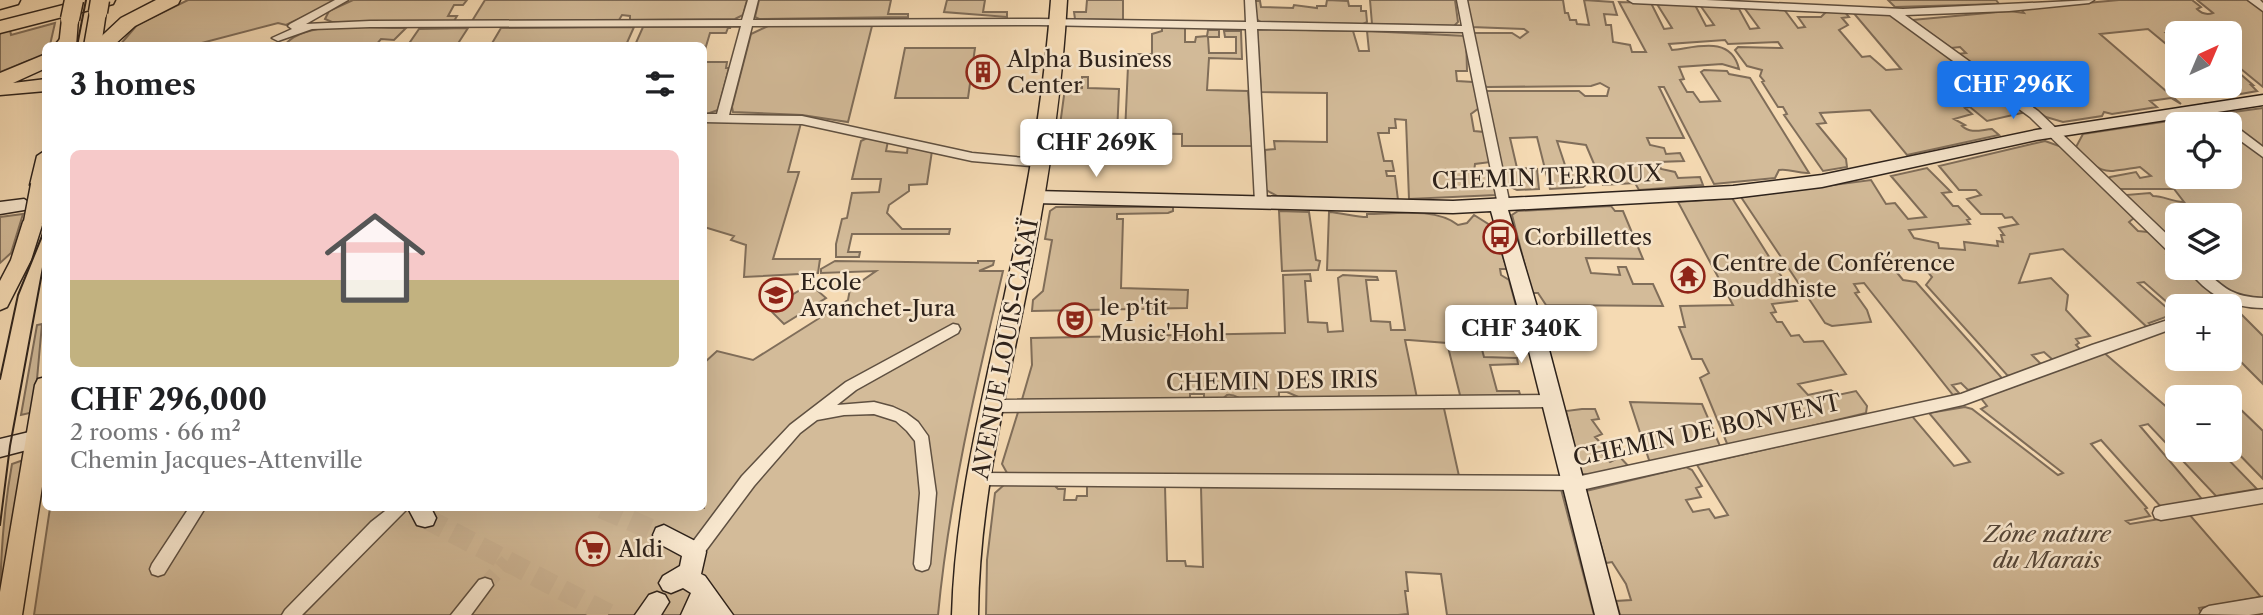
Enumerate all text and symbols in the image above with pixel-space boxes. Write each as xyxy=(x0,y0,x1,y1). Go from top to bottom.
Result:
north arrow xyxy=(2165,21,2242,98)
map controls xyxy=(2165,21,2242,462)
place label: Alpha Business Center xyxy=(1006,45,1172,99)
building icon: Alpha Business Center xyxy=(964,53,1002,91)
pin: CHF 296K xyxy=(1941,61,2085,121)
icon: filters xyxy=(641,65,679,103)
text: 3 homes xyxy=(70,66,196,103)
text: CHF 296K xyxy=(1953,70,2073,98)
button: locate xyxy=(2165,112,2242,189)
pin: CHF 269K xyxy=(1024,120,1168,179)
text: CHF 269K xyxy=(1036,128,1156,156)
street label: CHEMIN TERROUX xyxy=(1431,159,1664,195)
icon: home xyxy=(312,195,438,321)
button: layers xyxy=(2165,203,2242,280)
street label: AVENUE LOUIS-CASAÏ xyxy=(966,216,1044,483)
bus stop icon: Corbillettes xyxy=(1481,218,1519,256)
place label: Corbillettes xyxy=(1524,223,1652,251)
place label: Centre de Conférence Bouddhiste xyxy=(1712,249,1955,303)
temple icon: Centre de Conférence Bouddhiste xyxy=(1669,257,1707,295)
place label: Ecole Avanchet-Jura xyxy=(799,268,957,322)
school or university icon: Ecole Avanchet-Jura xyxy=(757,276,795,314)
place label: le p'tit Music'Hohl xyxy=(1100,293,1226,347)
button: + xyxy=(2165,294,2242,371)
theatre icon: le p'tit Music'Hohl xyxy=(1056,301,1094,339)
pin: CHF 340K xyxy=(1449,306,1593,365)
text: CHF 340K xyxy=(1461,314,1581,342)
street label: CHEMIN DES IRIS xyxy=(1166,365,1378,397)
text: CHF 296,000 xyxy=(70,381,267,418)
button: − xyxy=(2165,385,2242,462)
street label: CHEMIN DE BONVENT xyxy=(1570,388,1844,472)
text: 2 rooms · 66 m² xyxy=(70,418,241,446)
text: Chemin Jacques-Attenville xyxy=(70,446,363,474)
park label: Zône nature du Marais xyxy=(1982,520,2112,574)
supermarket icon: Aldi xyxy=(574,530,612,568)
place label: Aldi xyxy=(617,535,663,563)

